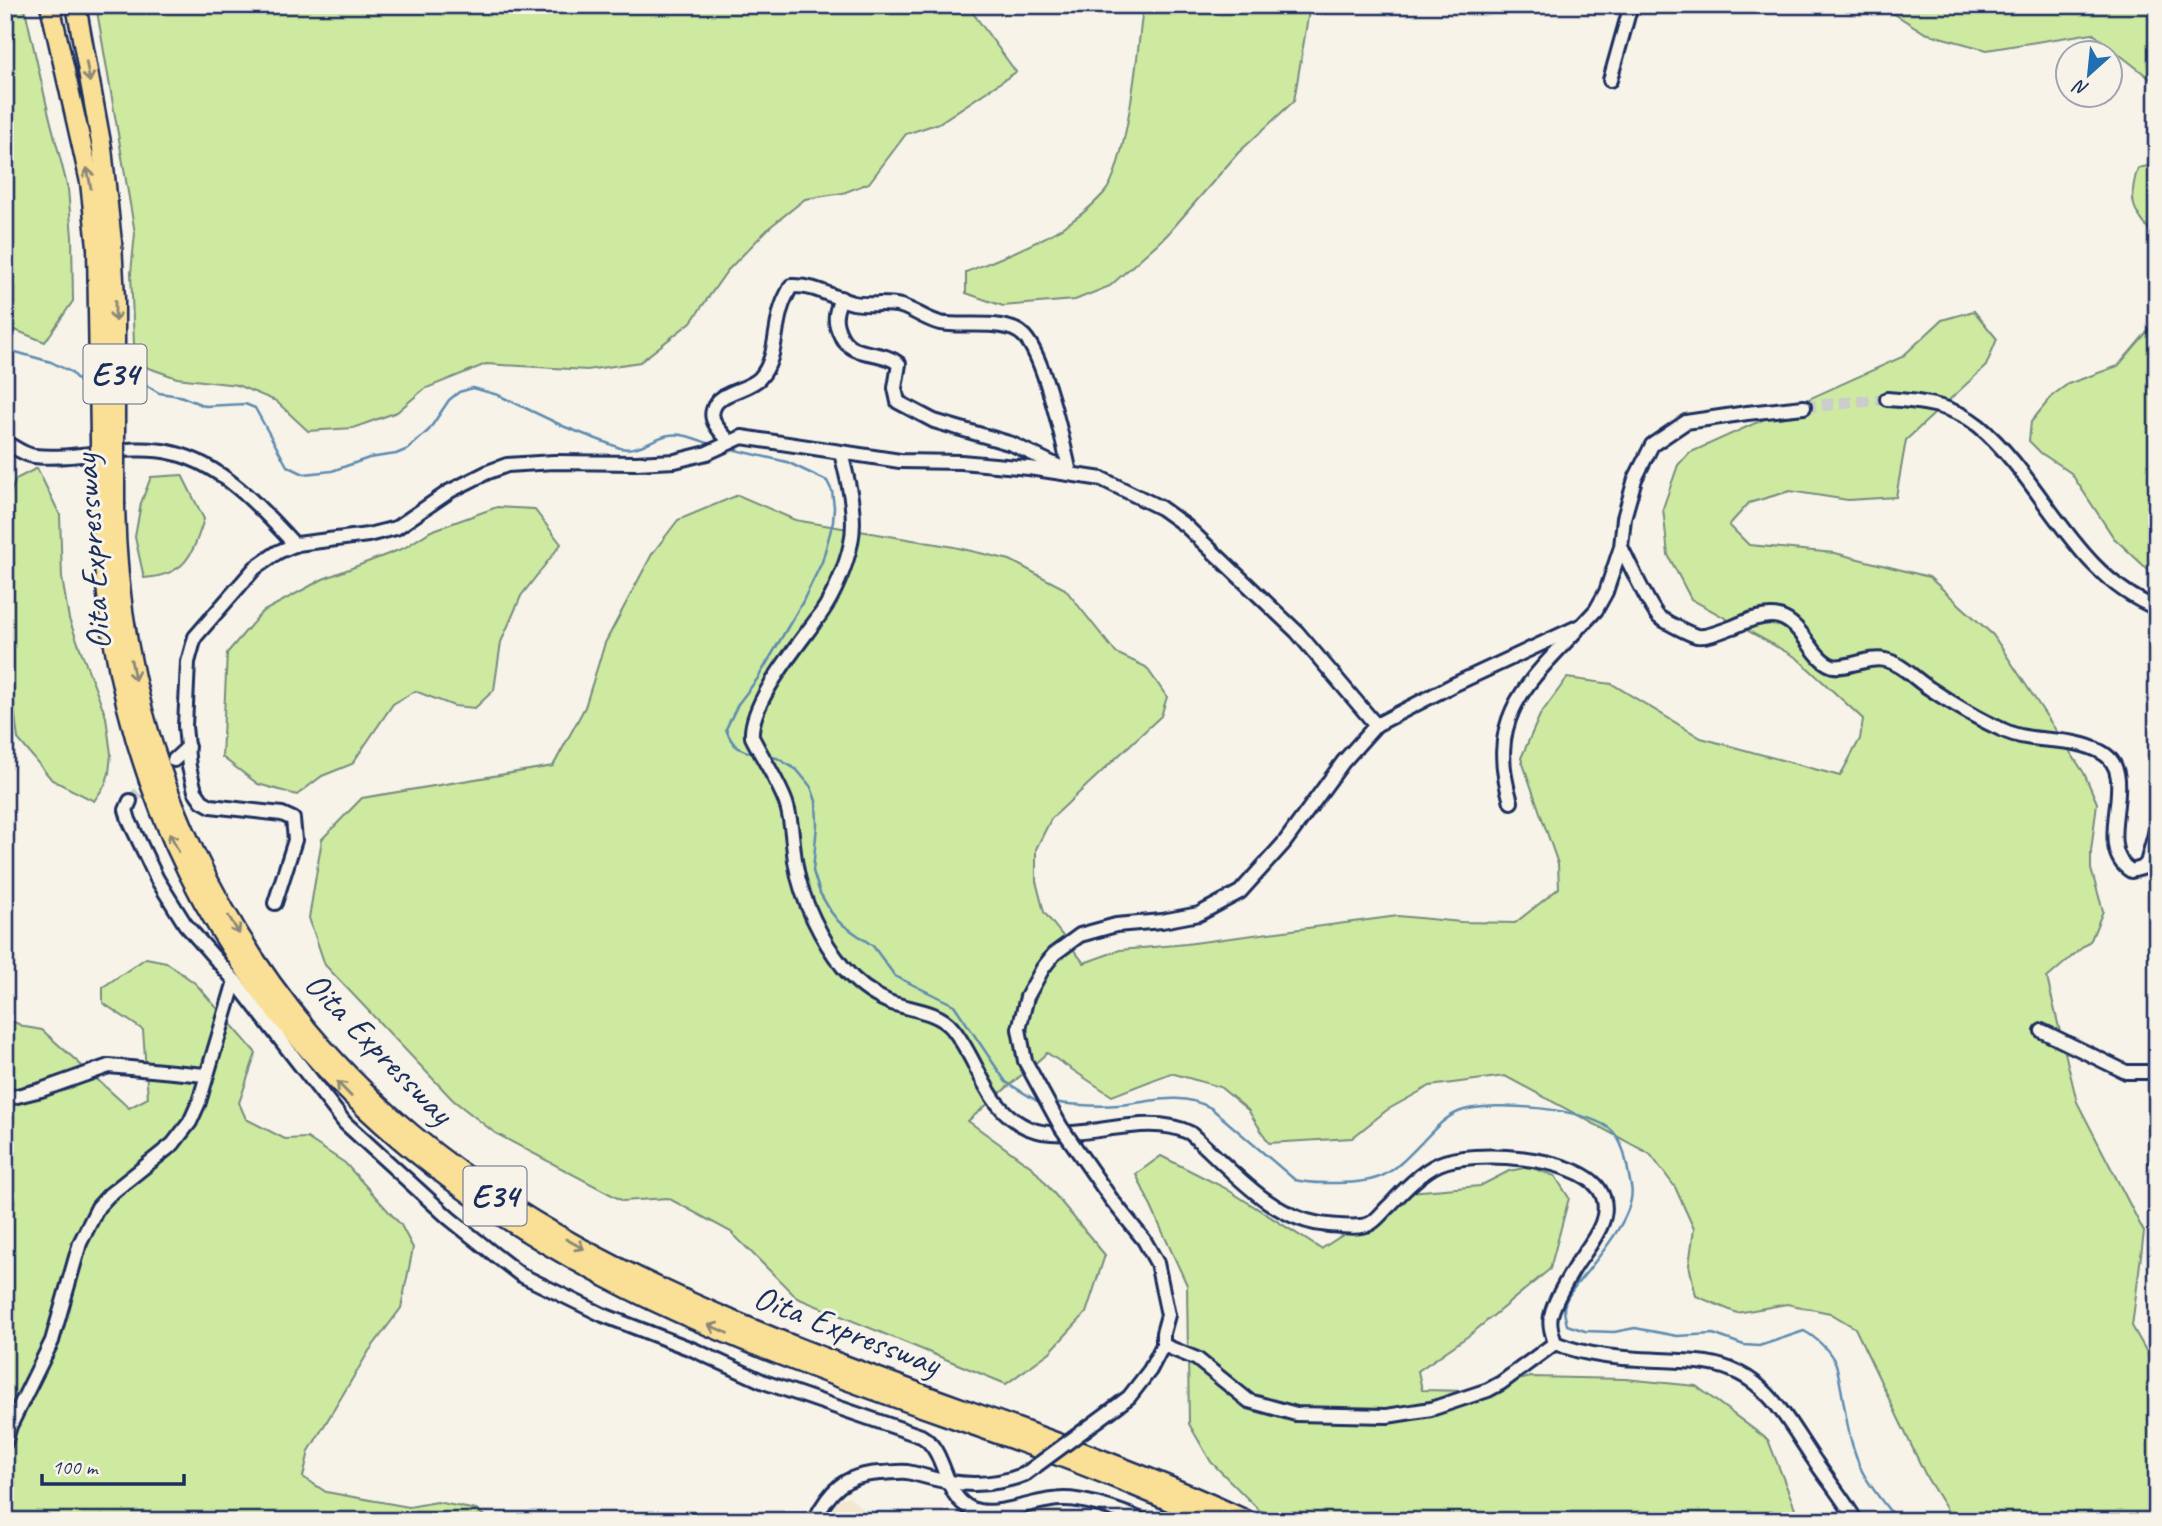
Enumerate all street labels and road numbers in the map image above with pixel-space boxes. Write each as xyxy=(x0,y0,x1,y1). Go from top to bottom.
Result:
road number: E34 xyxy=(83,344,146,404)
street label: Oita Expressway xyxy=(63,451,121,651)
street label: Oita Expressway xyxy=(295,962,465,1136)
road number: E34 xyxy=(463,1166,526,1226)
street label: Oita Expressway xyxy=(747,1274,948,1387)

